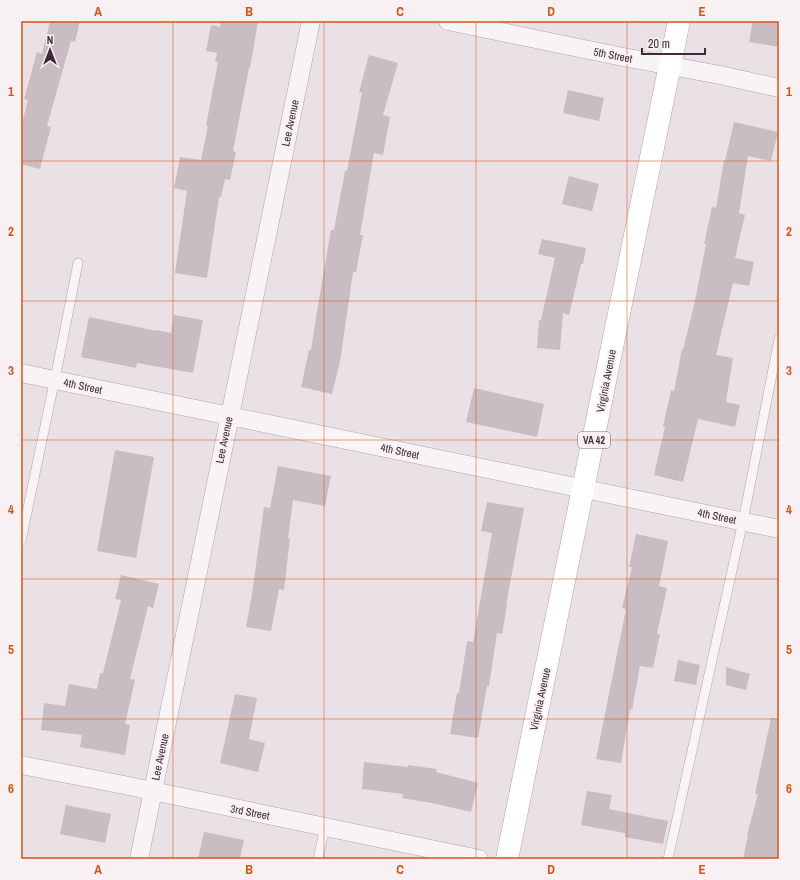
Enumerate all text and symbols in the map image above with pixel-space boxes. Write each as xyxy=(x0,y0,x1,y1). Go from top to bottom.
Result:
text: A xyxy=(94,3,102,20)
text: B xyxy=(245,3,253,20)
text: C xyxy=(396,3,404,20)
text: D xyxy=(547,3,555,20)
text: E xyxy=(698,3,706,20)
north arrow xyxy=(30,30,70,70)
scale bar xyxy=(642,30,705,56)
text: N xyxy=(47,33,53,47)
text: 20 m xyxy=(648,36,670,52)
street label: 5th Street xyxy=(592,44,634,66)
text: 1 xyxy=(8,83,14,100)
text: 1 xyxy=(786,83,792,100)
street label: Lee Avenue xyxy=(278,98,302,148)
text: 2 xyxy=(8,223,14,240)
text: 2 xyxy=(786,223,792,240)
street label: Virginia Avenue xyxy=(593,348,619,414)
text: 3 xyxy=(8,362,14,379)
text: 3 xyxy=(786,362,792,379)
street label: 4th Street xyxy=(62,375,104,397)
street label: Lee Avenue xyxy=(212,415,236,465)
road number: VA 42 xyxy=(578,432,610,448)
street label: 4th Street xyxy=(379,440,421,462)
text: 4 xyxy=(8,501,14,518)
text: 4 xyxy=(786,501,792,518)
street label: 4th Street xyxy=(696,505,738,527)
text: 5 xyxy=(8,641,14,658)
text: 5 xyxy=(786,641,792,658)
street label: Virginia Avenue xyxy=(527,666,553,732)
street label: Lee Avenue xyxy=(148,732,172,782)
text: 6 xyxy=(8,780,14,797)
text: 6 xyxy=(786,780,792,797)
street label: 3rd Street xyxy=(229,801,271,823)
text: A xyxy=(94,861,102,878)
text: B xyxy=(245,861,253,878)
text: C xyxy=(396,861,404,878)
text: D xyxy=(547,861,555,878)
text: E xyxy=(698,861,706,878)

